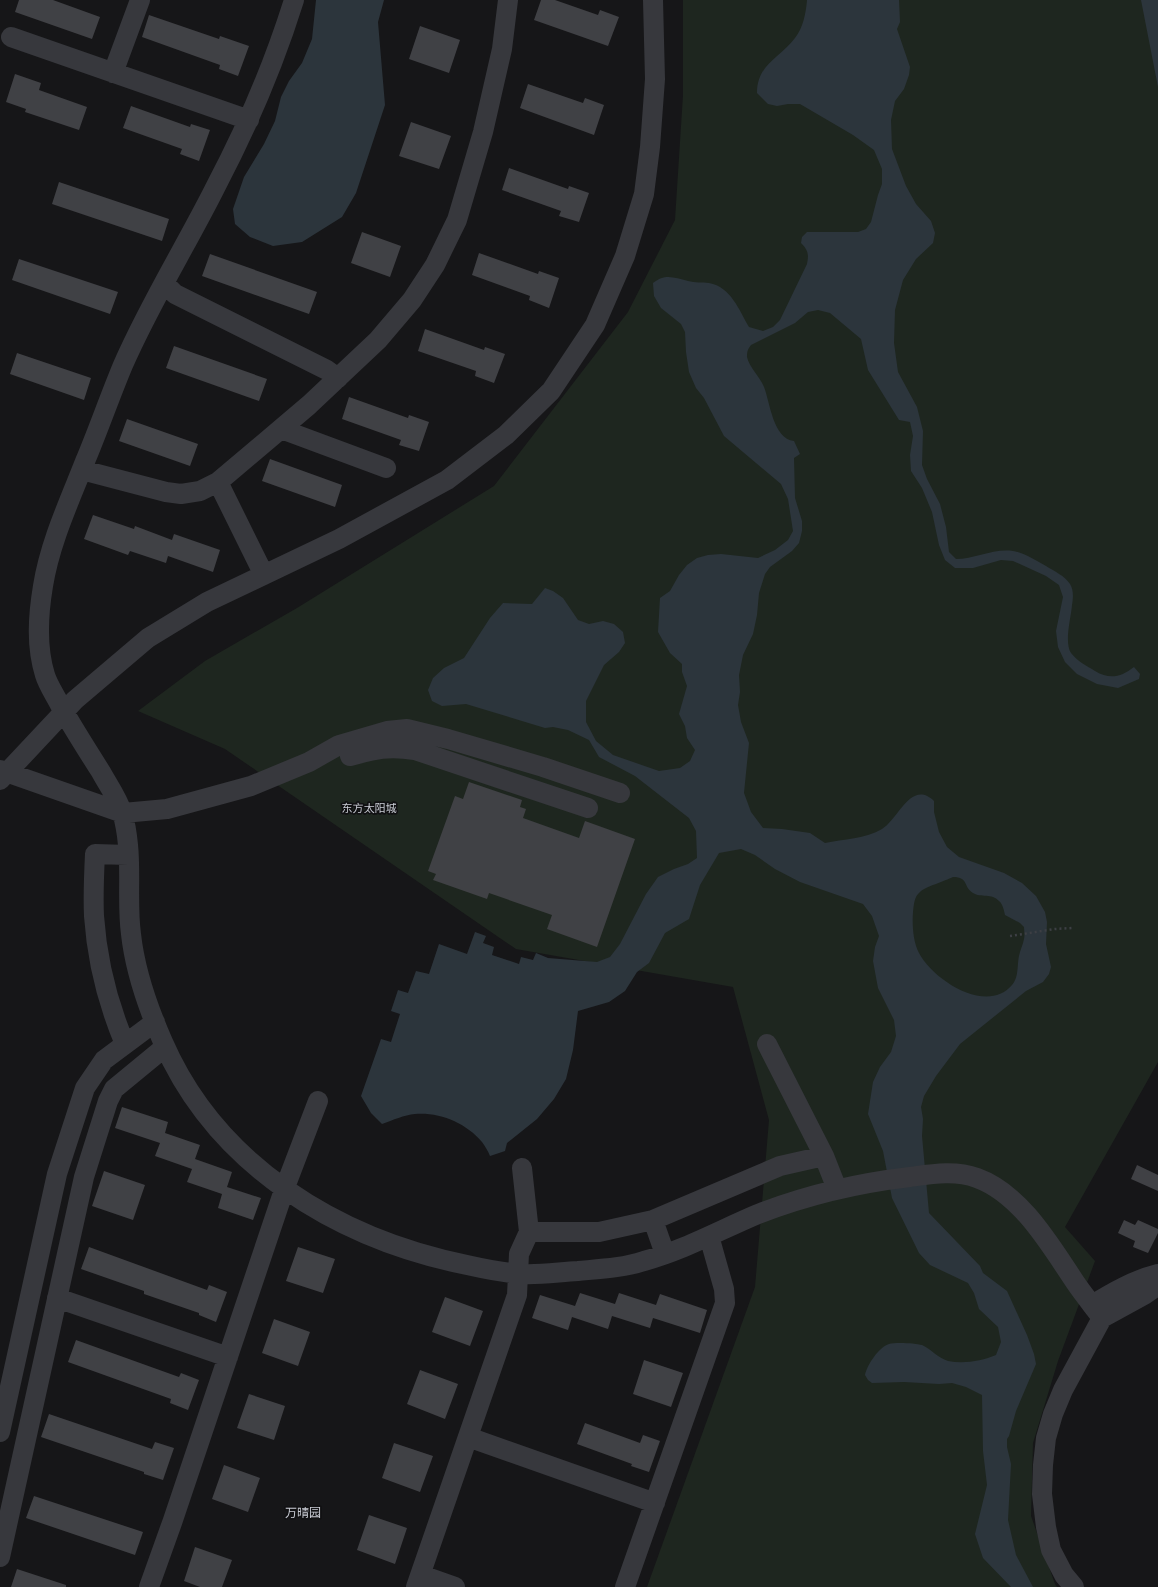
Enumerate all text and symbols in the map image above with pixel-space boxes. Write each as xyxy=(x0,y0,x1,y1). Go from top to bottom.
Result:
district label: 东方太阳城 xyxy=(342,801,397,816)
district label: 万晴园 xyxy=(285,1505,321,1522)

